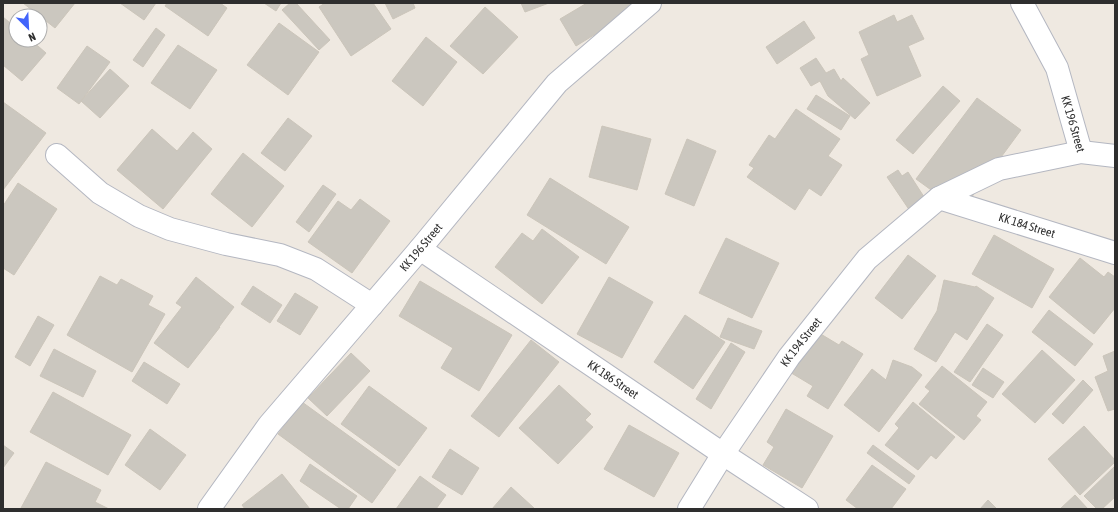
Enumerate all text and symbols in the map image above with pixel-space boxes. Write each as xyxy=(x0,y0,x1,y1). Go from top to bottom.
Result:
north arrow xyxy=(8,8,48,48)
text: N xyxy=(27,30,37,44)
street label: KK 196 Street xyxy=(1058,94,1088,154)
street label: KK 184 Street xyxy=(997,210,1057,241)
street label: KK 196 Street xyxy=(397,220,446,274)
street label: KK 194 Street xyxy=(777,315,825,369)
street label: KK 186 Street xyxy=(585,357,642,402)

